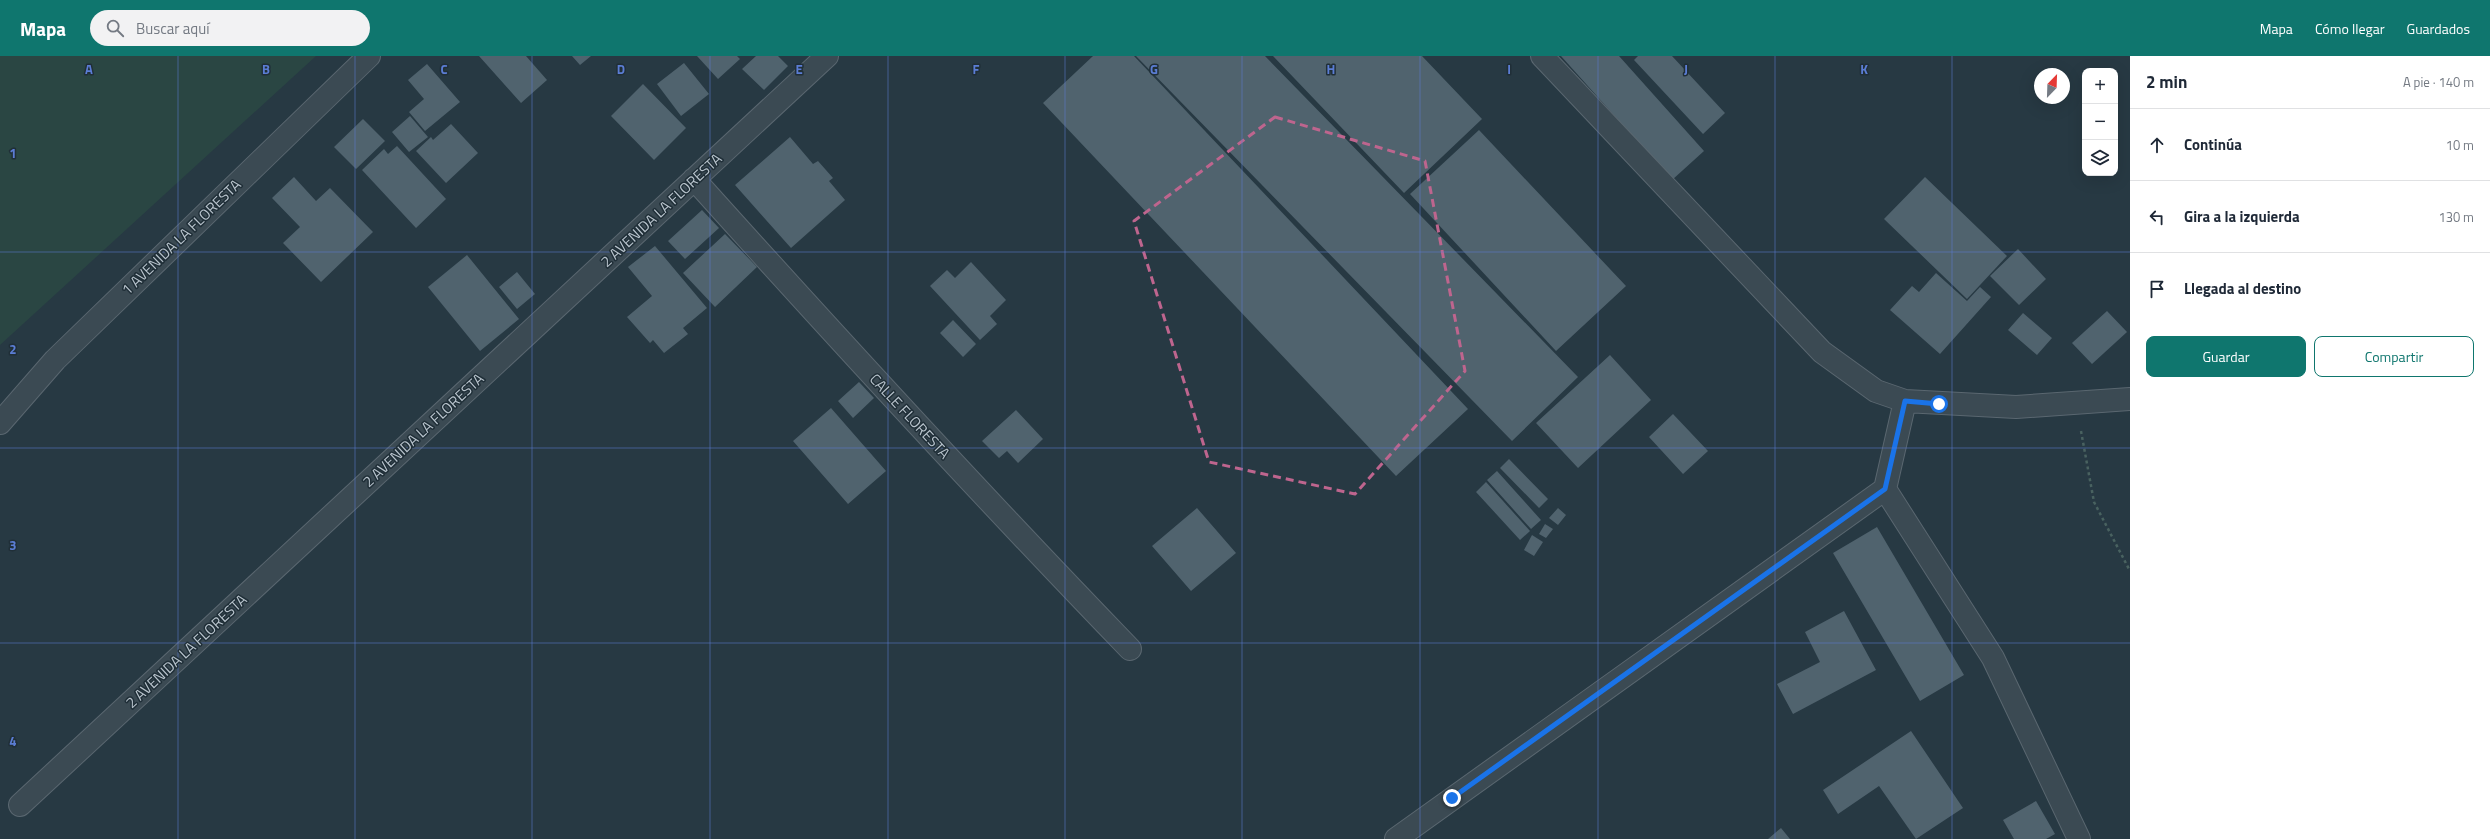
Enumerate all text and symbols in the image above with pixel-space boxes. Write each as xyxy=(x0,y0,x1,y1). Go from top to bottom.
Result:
search box xyxy=(90,10,370,46)
text: Mapa xyxy=(20,14,66,43)
icon: search xyxy=(104,17,126,39)
text: Buscar aquí xyxy=(136,17,209,40)
text: Mapa xyxy=(2260,18,2293,39)
text: Cómo llegar xyxy=(2315,18,2385,39)
text: Guardados xyxy=(2407,18,2470,39)
text: A xyxy=(85,59,93,79)
text: B xyxy=(262,59,270,79)
text: C xyxy=(440,59,448,79)
text: D xyxy=(617,59,625,79)
text: E xyxy=(795,59,803,79)
text: F xyxy=(973,59,980,79)
text: G xyxy=(1150,59,1158,79)
text: H xyxy=(1327,59,1335,79)
text: I xyxy=(1507,59,1511,79)
text: J xyxy=(1684,59,1688,79)
text: K xyxy=(1860,59,1868,79)
north arrow xyxy=(2034,68,2070,104)
map controls xyxy=(2082,68,2118,176)
button: + xyxy=(2082,68,2118,104)
text: 2 min xyxy=(2146,69,2187,95)
text: A pie · 140 m xyxy=(2403,72,2474,92)
button: − xyxy=(2082,104,2118,140)
text: Continúa xyxy=(2184,133,2242,156)
icon: ahead xyxy=(2146,134,2168,156)
text: 10 m xyxy=(2446,135,2474,155)
button: layers xyxy=(2082,140,2118,176)
text: 1 xyxy=(9,143,17,163)
street label: 2 AVENIDA LA FLORESTA xyxy=(595,147,727,273)
street label: 1 AVENIDA LA FLORESTA xyxy=(116,174,246,300)
text: Gira a la izquierda xyxy=(2184,205,2300,228)
icon: left xyxy=(2146,206,2168,228)
text: 130 m xyxy=(2438,207,2474,227)
text: Llegada al destino xyxy=(2184,277,2301,300)
icon: arrive xyxy=(2146,278,2168,300)
button: Guardar xyxy=(2146,336,2306,377)
button: Compartir xyxy=(2314,336,2474,377)
text: 2 xyxy=(9,339,17,359)
street label: 2 AVENIDA LA FLORESTA xyxy=(357,367,489,493)
street label: CALLE FLORESTA xyxy=(864,368,956,464)
route start xyxy=(1930,395,1948,413)
text: 3 xyxy=(9,535,17,555)
street label: 2 AVENIDA LA FLORESTA xyxy=(120,588,252,714)
text: 4 xyxy=(9,731,17,751)
route end xyxy=(1443,789,1461,807)

